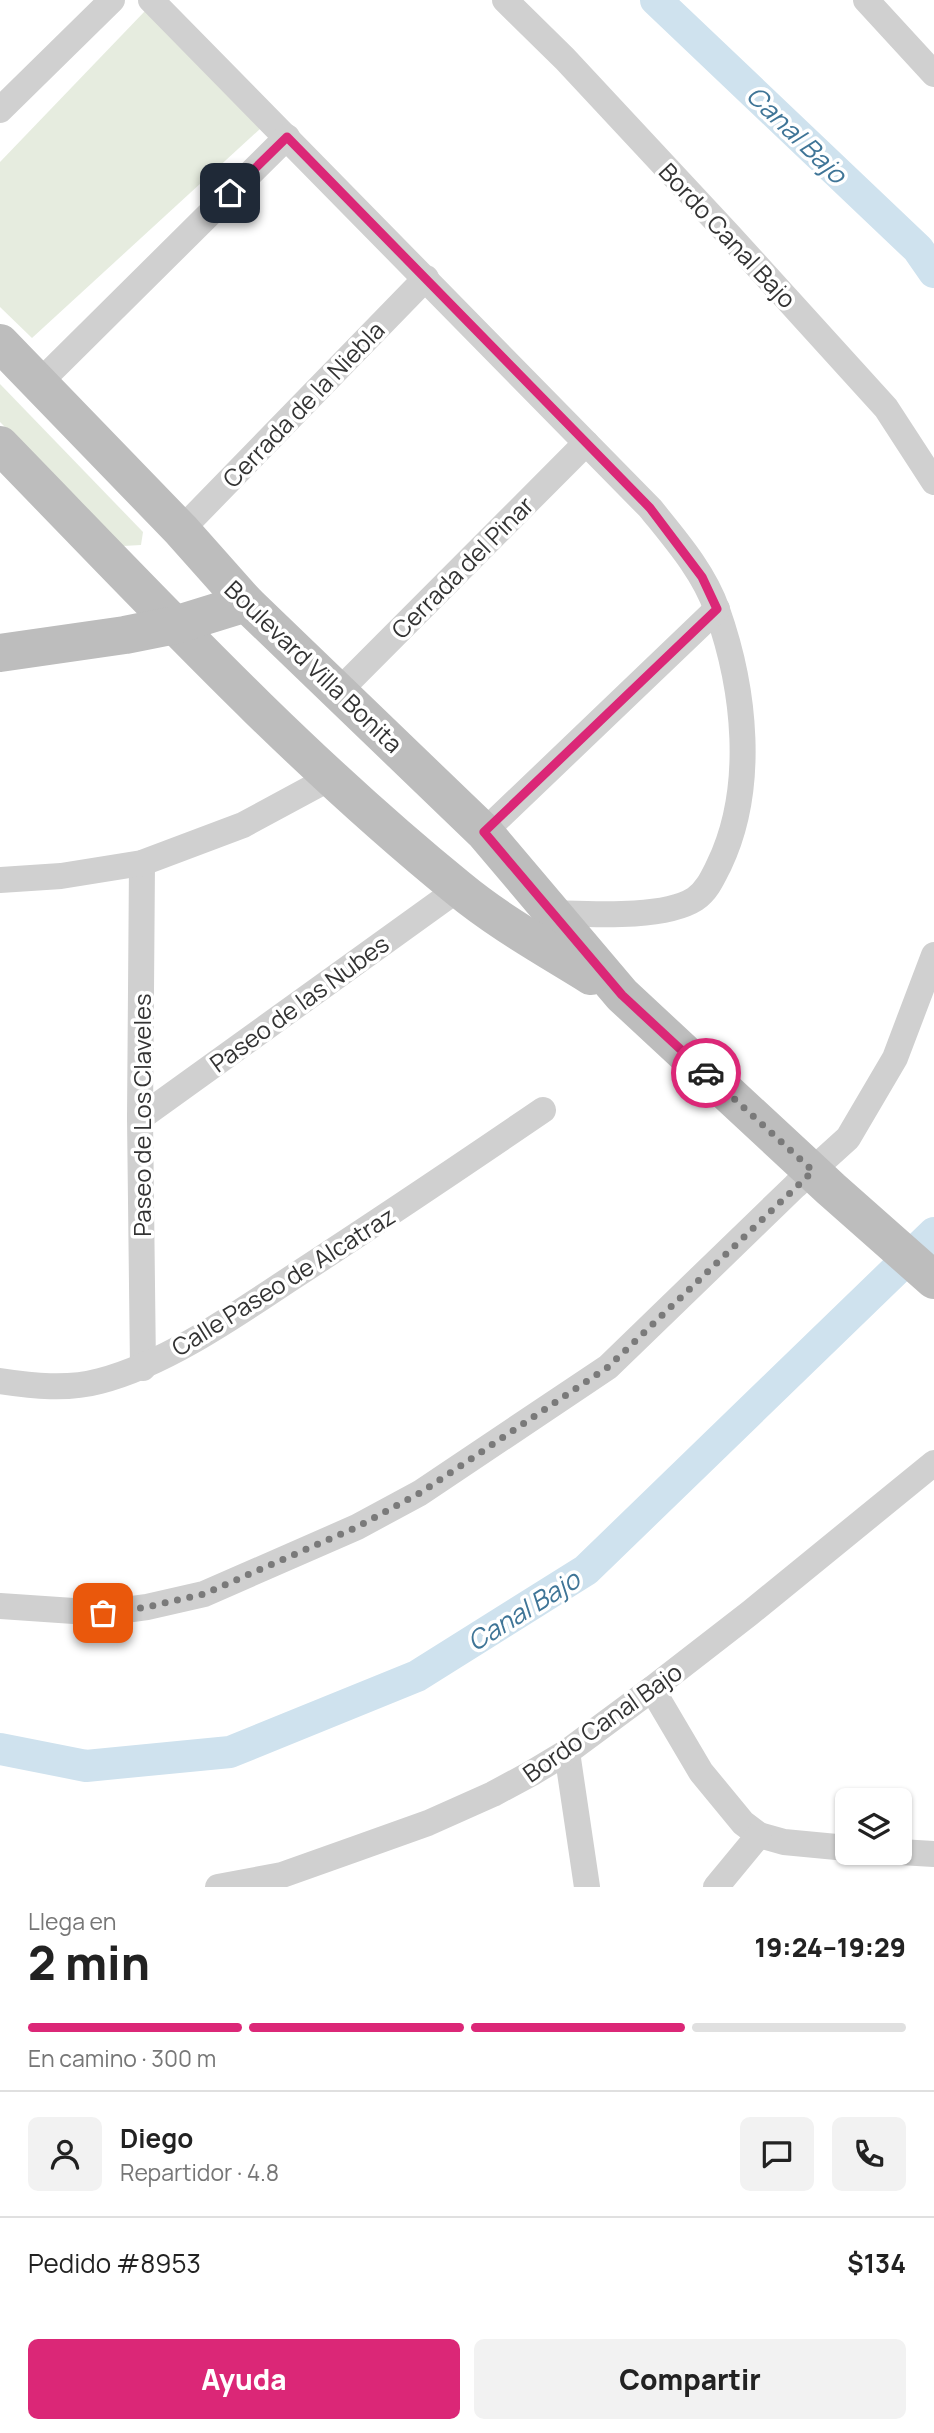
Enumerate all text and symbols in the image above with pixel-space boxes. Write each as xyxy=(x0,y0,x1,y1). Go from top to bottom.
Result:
water label: Canal Bajo xyxy=(739,77,856,192)
street label: Bordo Canal Bajo xyxy=(652,155,804,315)
pin xyxy=(200,163,260,223)
icon: home xyxy=(211,174,249,212)
street label: Cerrada de la Niebla xyxy=(215,314,391,494)
street label: Cerrada del Pinar xyxy=(384,488,541,645)
street label: Boulevard Villa Bonita xyxy=(218,572,410,760)
street label: Paseo de las Nubes xyxy=(203,927,395,1079)
street label: Paseo de Los Claveles xyxy=(125,993,158,1237)
courier xyxy=(671,1038,741,1108)
icon: car xyxy=(687,1054,725,1092)
street label: Calle Paseo de Alcatraz xyxy=(165,1199,401,1363)
water label: Canal Bajo xyxy=(460,1560,588,1659)
pin xyxy=(73,1583,133,1643)
icon: bag xyxy=(84,1594,122,1632)
street label: Bordo Canal Bajo xyxy=(516,1655,688,1789)
map controls xyxy=(835,1788,912,1865)
button: layers xyxy=(835,1788,912,1865)
text: Llega en xyxy=(28,1905,116,1937)
text: 19:24–19:29 xyxy=(754,1929,906,1965)
text: 2 min xyxy=(28,1931,150,1994)
text: En camino · 300 m xyxy=(28,2042,216,2074)
button: person xyxy=(28,2117,102,2191)
button: chat xyxy=(740,2117,814,2191)
button: phone xyxy=(832,2117,906,2191)
text: Diego xyxy=(120,2120,193,2156)
text: Repartidor · 4.8 xyxy=(120,2156,279,2188)
text: Pedido #8953 xyxy=(28,2245,201,2281)
text: $134 xyxy=(847,2245,906,2281)
button: Ayuda xyxy=(28,2339,460,2419)
button: Compartir xyxy=(474,2339,906,2419)

